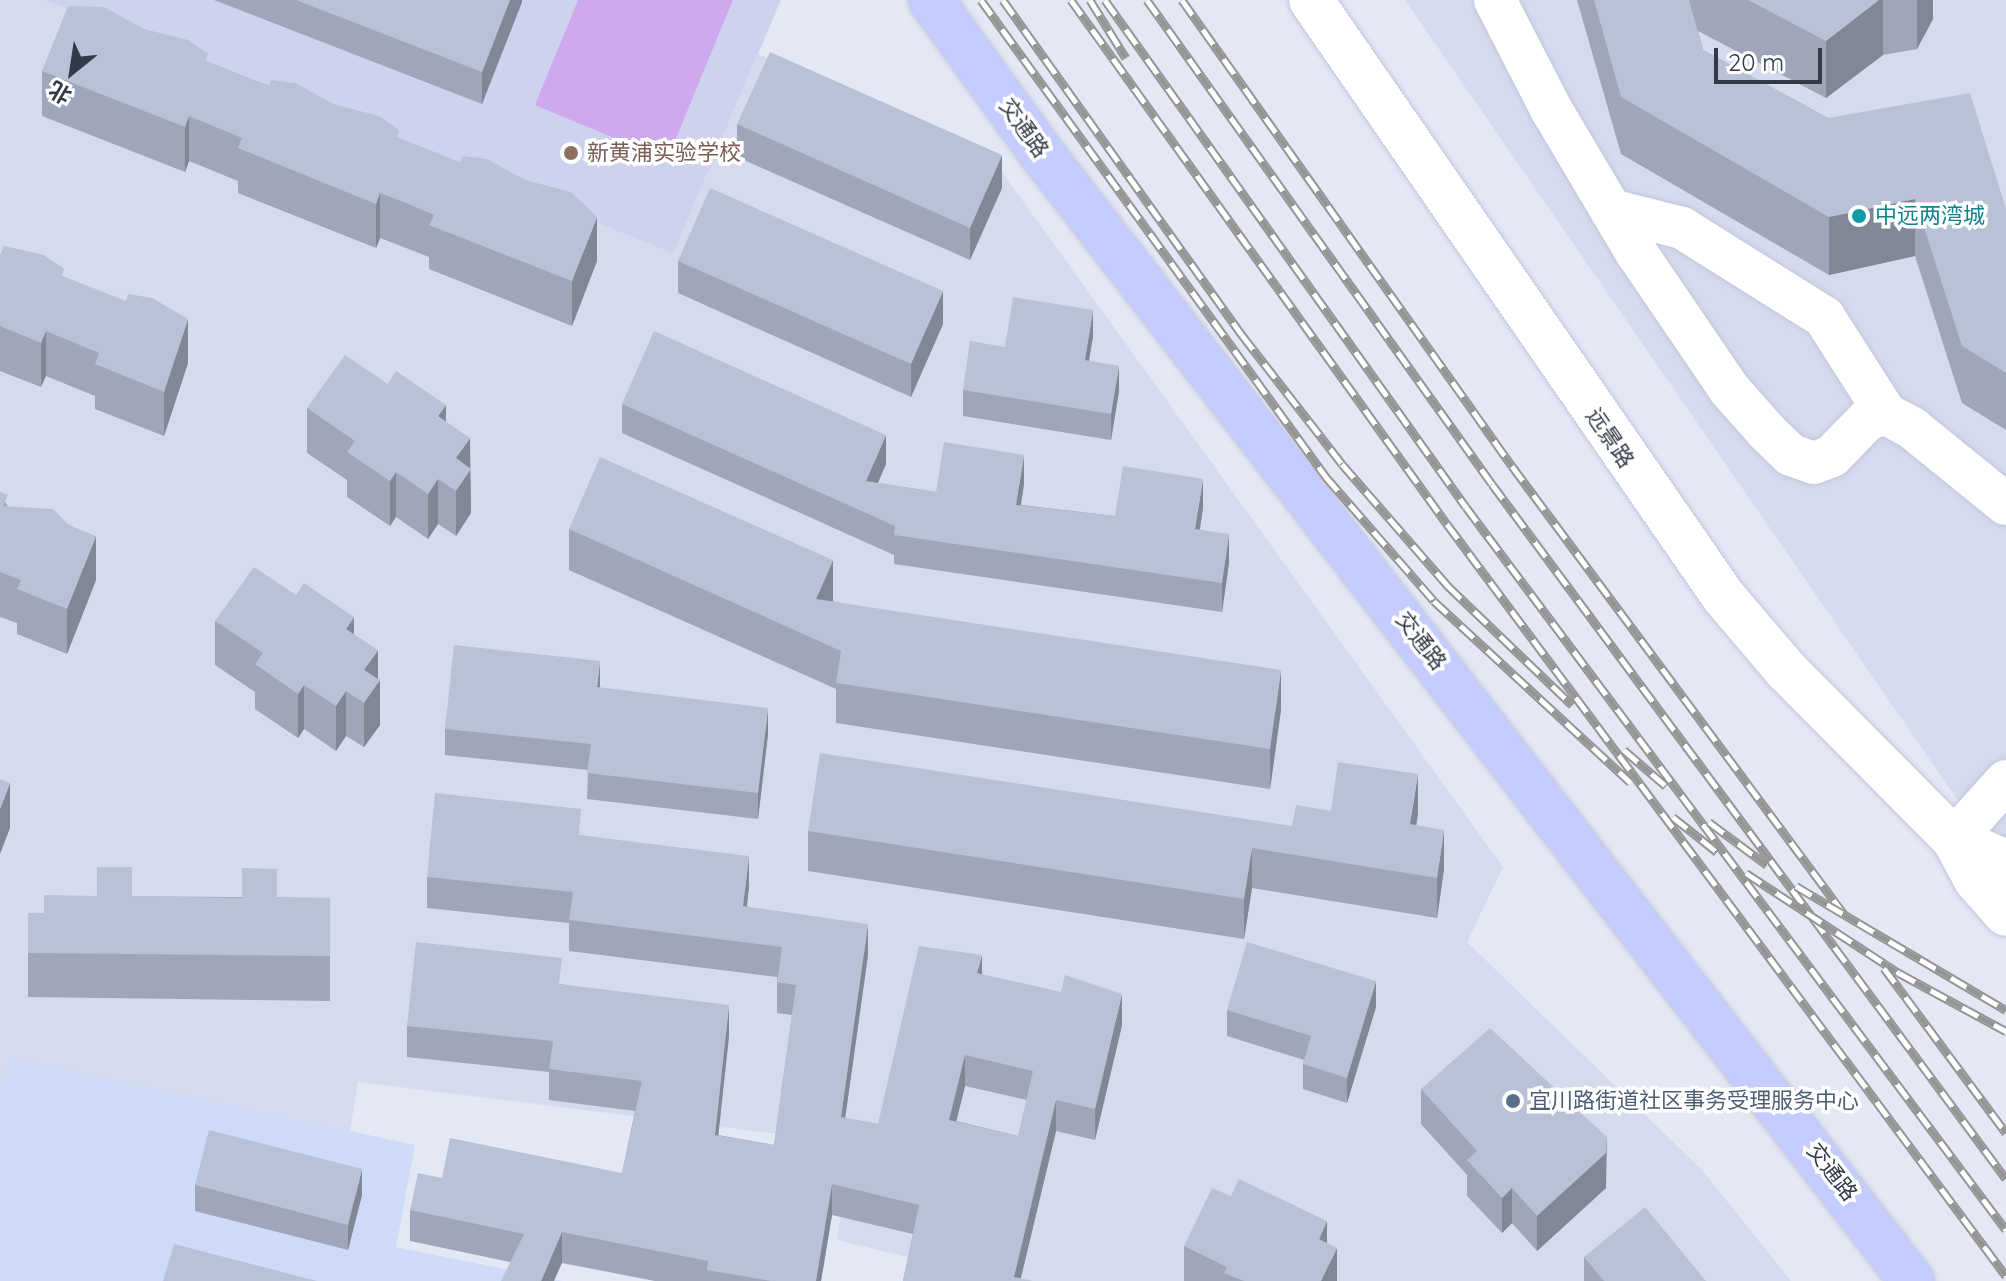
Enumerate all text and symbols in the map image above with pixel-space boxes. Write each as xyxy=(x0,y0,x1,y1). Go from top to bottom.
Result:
north arrow xyxy=(32,32,112,112)
scale bar xyxy=(1718,32,1826,82)
text: 20 m xyxy=(1728,47,1784,77)
text: 北 xyxy=(43,75,77,110)
street label: 交通路 xyxy=(994,94,1054,162)
place label: 新黄浦实验学校 xyxy=(587,140,741,166)
marker: 新黄浦实验学校 xyxy=(562,144,580,162)
place label: 中远两湾城 xyxy=(1875,203,1985,229)
marker: 中远两湾城 xyxy=(1850,207,1868,225)
street label: 远景路 xyxy=(1581,403,1639,473)
street label: 交通路 xyxy=(1390,607,1452,675)
place label: 宜川路街道社区事务受理服务中心 xyxy=(1529,1088,1859,1114)
marker: 宜川路街道社区事务受理服务中心 xyxy=(1504,1092,1522,1110)
street label: 交通路 xyxy=(1801,1138,1863,1206)

